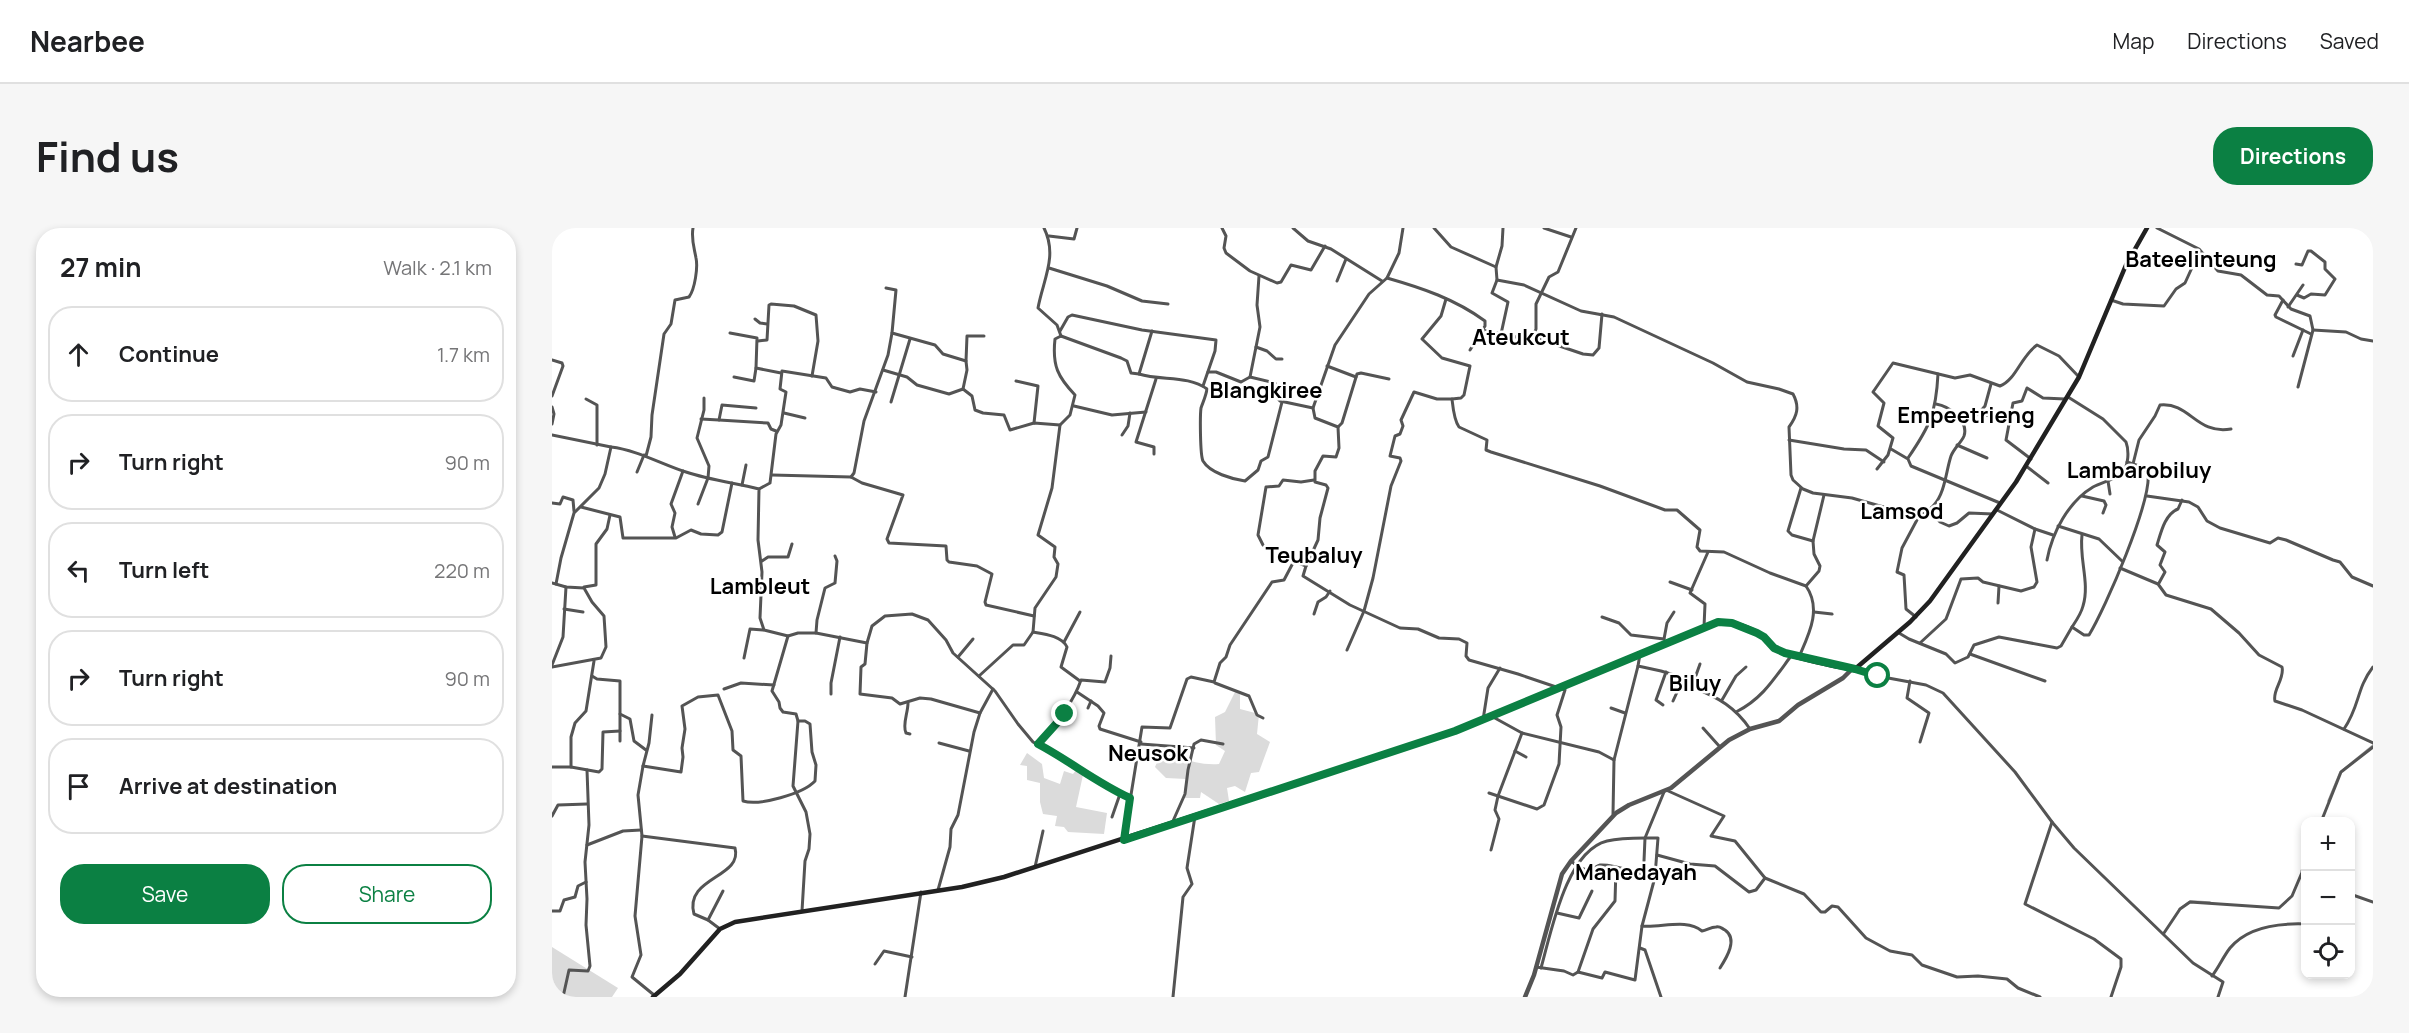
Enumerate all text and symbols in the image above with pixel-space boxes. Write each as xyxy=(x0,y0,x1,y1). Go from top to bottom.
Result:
text: Nearbee xyxy=(30,22,145,60)
text: Map xyxy=(2113,27,2154,55)
text: Directions xyxy=(2187,27,2287,55)
text: Saved xyxy=(2320,27,2379,55)
text: Find us xyxy=(36,127,179,185)
button: Directions xyxy=(2213,127,2373,185)
district label: Bateelinteung xyxy=(2125,244,2277,274)
text: 27 min xyxy=(60,249,141,285)
text: Walk · 2.1 km xyxy=(383,254,492,281)
district label: Ateukcut xyxy=(1472,322,1570,352)
icon: ahead xyxy=(62,338,95,371)
text: Continue xyxy=(119,339,219,369)
text: 1.7 km xyxy=(437,341,490,368)
district label: Blangkiree xyxy=(1209,375,1323,405)
district label: Empeetrieng xyxy=(1897,400,2035,430)
icon: right xyxy=(62,446,95,479)
text: Turn right xyxy=(119,447,224,477)
text: 90 m xyxy=(444,449,490,476)
district label: Lambarobiluy xyxy=(2067,455,2212,485)
district label: Lamsod xyxy=(1860,496,1944,526)
district label: Teubaluy xyxy=(1265,540,1363,570)
icon: left xyxy=(62,554,95,587)
text: Turn left xyxy=(119,555,209,585)
text: 220 m xyxy=(434,557,490,584)
district label: Lambleut xyxy=(710,571,810,601)
icon: right xyxy=(62,662,95,695)
route start xyxy=(1864,662,1890,688)
text: Turn right xyxy=(119,663,224,693)
text: 90 m xyxy=(444,665,490,692)
district label: Biluy xyxy=(1669,668,1722,698)
route end xyxy=(1051,700,1077,726)
district label: Neusok xyxy=(1108,738,1189,768)
icon: arrive xyxy=(62,770,95,803)
text: Arrive at destination xyxy=(119,771,337,801)
map controls xyxy=(2301,817,2355,979)
button: + xyxy=(2301,817,2355,871)
district label: Manedayah xyxy=(1575,857,1697,887)
button: Save xyxy=(60,864,270,924)
button: Share xyxy=(282,864,492,924)
button: − xyxy=(2301,871,2355,925)
button: locate xyxy=(2301,925,2355,979)

